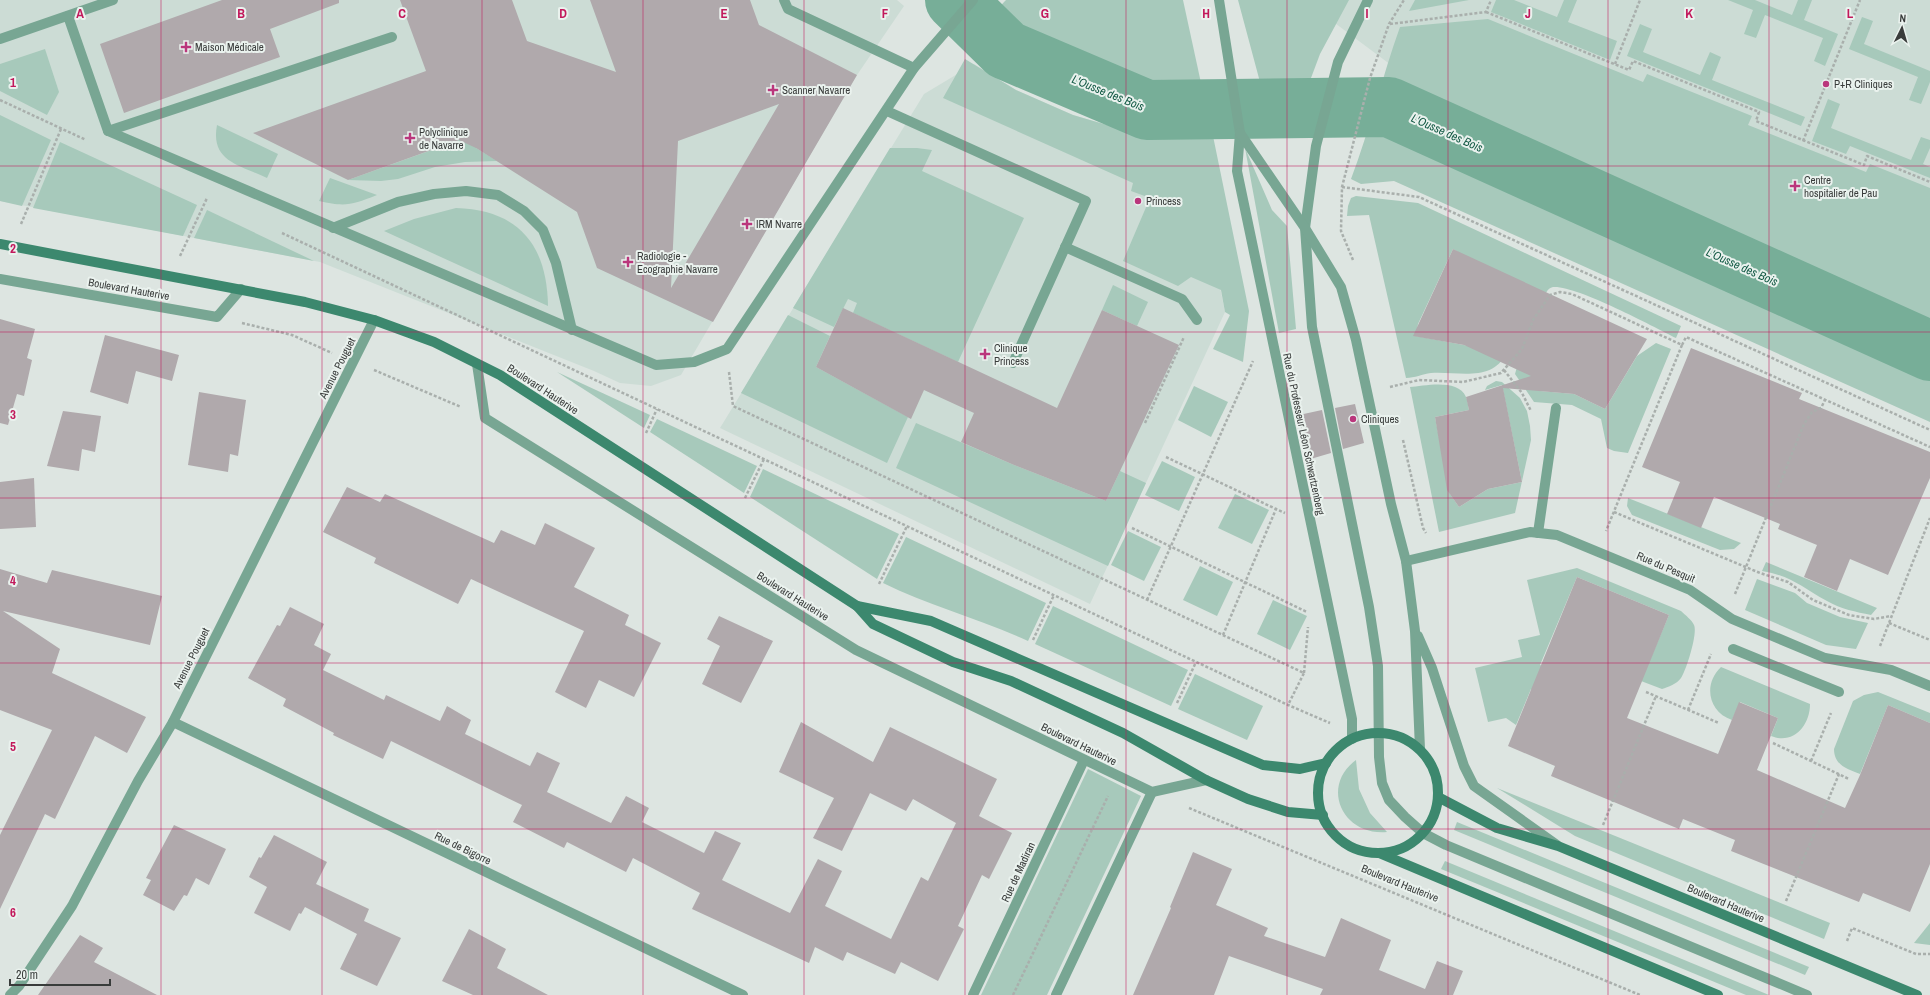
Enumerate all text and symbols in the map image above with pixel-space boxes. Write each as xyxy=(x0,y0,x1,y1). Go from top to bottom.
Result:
text: A xyxy=(76,5,84,22)
text: B xyxy=(237,5,245,22)
text: C xyxy=(398,5,406,22)
text: D xyxy=(559,5,567,22)
text: E xyxy=(720,5,728,22)
text: F xyxy=(882,5,889,22)
text: G xyxy=(1041,5,1049,22)
text: H xyxy=(1202,5,1210,22)
text: I xyxy=(1366,5,1369,22)
text: J xyxy=(1525,5,1531,22)
text: K xyxy=(1685,5,1693,22)
text: L xyxy=(1847,5,1854,22)
north arrow xyxy=(1882,8,1922,48)
text: N xyxy=(1899,11,1907,25)
place label: Maison Médicale xyxy=(195,40,264,54)
marker: Maison Médicale xyxy=(180,41,192,53)
water label: L'Ousse des Bois xyxy=(1069,71,1147,115)
text: 1 xyxy=(10,74,16,91)
place label: P+R Cliniques xyxy=(1834,77,1893,91)
marker: P+R Cliniques xyxy=(1821,79,1831,89)
place label: Scanner Navarre xyxy=(782,83,850,97)
marker: Scanner Navarre xyxy=(767,84,779,96)
water label: L'Ousse des Bois xyxy=(1409,110,1485,156)
place label: Polyclinique de Navarre xyxy=(419,125,468,152)
marker: Polyclinique de Navarre xyxy=(404,132,416,144)
place label: Centre hospitalier de Pau xyxy=(1804,173,1877,200)
marker: Centre hospitalier de Pau xyxy=(1789,180,1801,192)
place label: Princess xyxy=(1146,194,1182,208)
marker: Princess xyxy=(1133,196,1143,206)
place label: IRM Nvarre xyxy=(756,217,802,231)
marker: IRM Nvarre xyxy=(741,218,753,230)
text: 2 xyxy=(10,240,16,257)
water label: L'Ousse des Bois xyxy=(1704,244,1780,290)
place label: Radiologie - Ecographie Navarre xyxy=(637,249,718,276)
marker: Radiologie - Ecographie Navarre xyxy=(622,256,634,268)
street label: Boulevard Hauterive xyxy=(87,275,171,303)
street label: Avenue Pouguet xyxy=(315,335,359,402)
place label: Clinique Princess xyxy=(994,341,1030,368)
marker: Clinique Princess xyxy=(979,348,991,360)
street label: Rue du Professeur Léon Schwartzenberg xyxy=(1280,352,1328,516)
street label: Boulevard Hauterive xyxy=(505,361,581,417)
text: 3 xyxy=(10,406,16,423)
place label: Cliniques xyxy=(1361,412,1400,426)
marker: Cliniques xyxy=(1348,414,1358,424)
street label: Rue du Pesquit xyxy=(1635,548,1698,586)
street label: Boulevard Hauterive xyxy=(754,568,832,624)
text: 4 xyxy=(10,572,16,589)
street label: Avenue Pouguet xyxy=(169,625,213,692)
street label: Boulevard Hauterive xyxy=(1039,720,1119,768)
text: 5 xyxy=(10,738,16,755)
street label: Rue de Bigorre xyxy=(432,828,494,868)
street label: Rue de Madiran xyxy=(998,840,1038,904)
street label: Boulevard Hauterive xyxy=(1359,861,1441,905)
street label: Boulevard Hauterive xyxy=(1685,880,1767,926)
text: 6 xyxy=(10,904,16,921)
scale bar xyxy=(10,961,110,987)
text: 20 m xyxy=(16,967,38,983)

